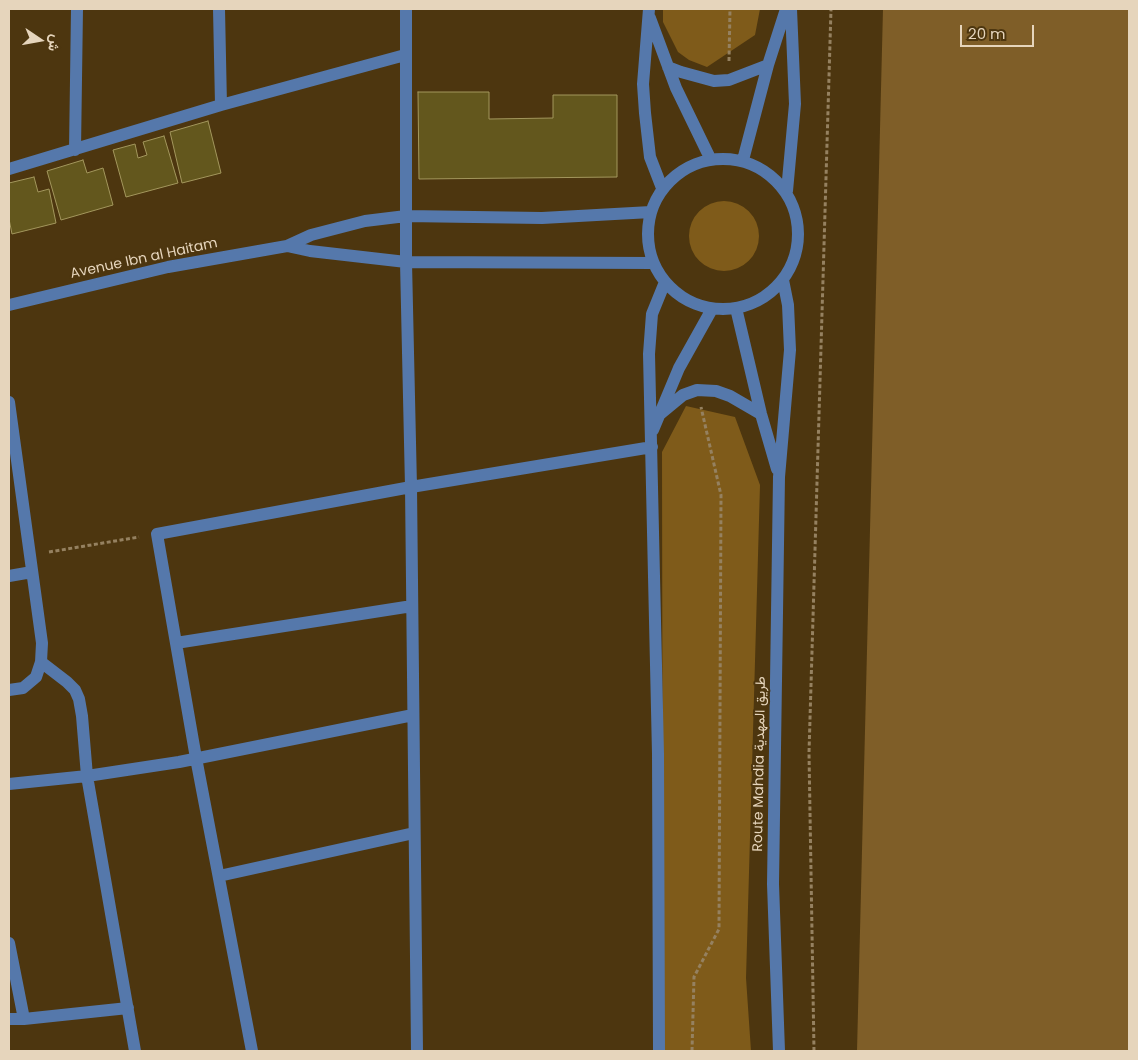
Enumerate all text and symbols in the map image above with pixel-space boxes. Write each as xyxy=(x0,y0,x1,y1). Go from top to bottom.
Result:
north arrow xyxy=(15,15,65,65)
scale bar xyxy=(963,15,1037,47)
text: 20 m xyxy=(968,23,1006,44)
text: ش xyxy=(43,33,66,53)
street label: Avenue Ibn al Haitam xyxy=(69,235,219,283)
street label: Route Mahdia طريق المهدية xyxy=(750,676,770,852)

